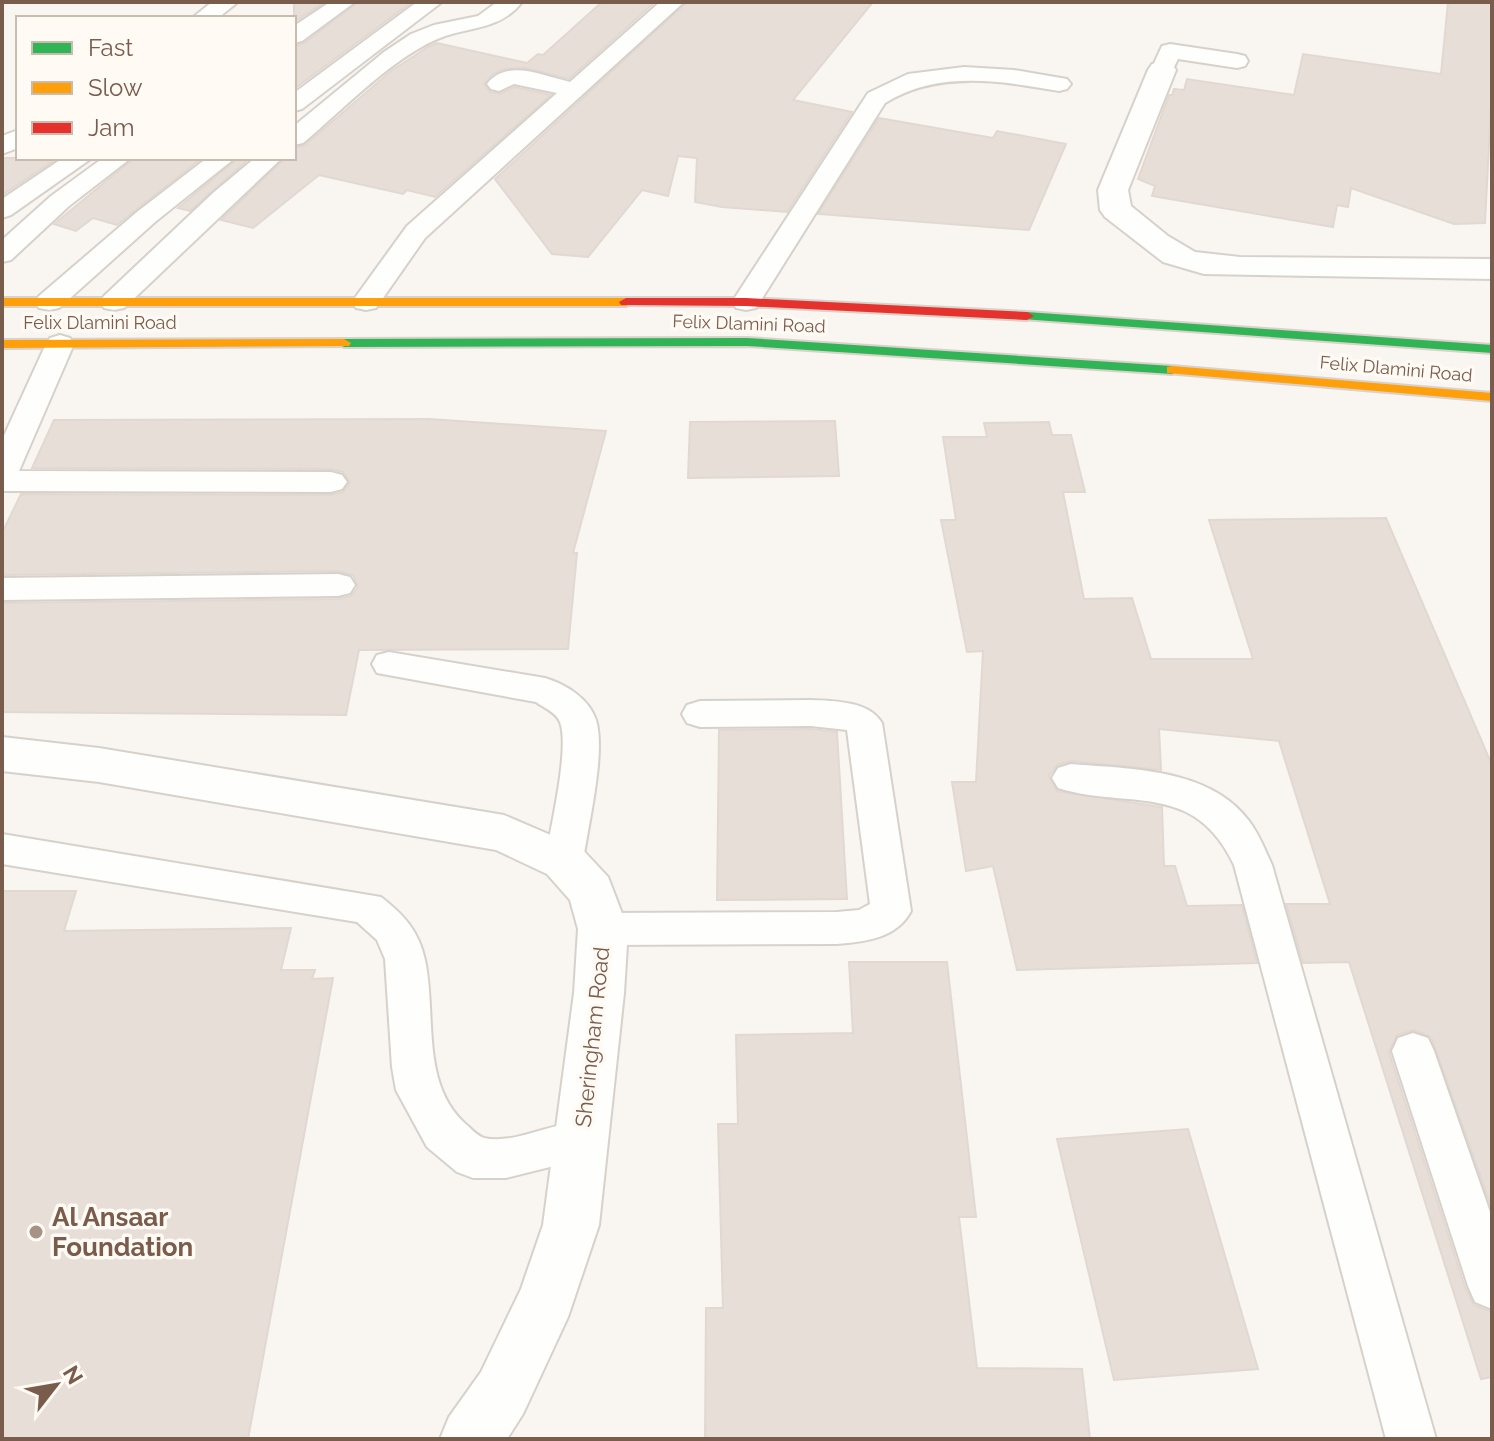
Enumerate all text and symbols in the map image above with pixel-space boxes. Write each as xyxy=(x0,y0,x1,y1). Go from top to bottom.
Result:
legend xyxy=(16,16,296,160)
text: Fast xyxy=(88,33,133,62)
text: Slow xyxy=(88,73,143,102)
text: Jam xyxy=(88,113,134,142)
street label: Felix Dlamini Road xyxy=(672,310,826,337)
street label: Felix Dlamini Road xyxy=(23,312,177,333)
street label: Felix Dlamini Road xyxy=(1319,351,1473,386)
street label: Sheringham Road xyxy=(570,945,614,1129)
place label: Al Ansaar Foundation xyxy=(52,1202,193,1262)
marker: Al Ansaar Foundation xyxy=(27,1223,45,1241)
north arrow xyxy=(16,1345,96,1425)
text: N xyxy=(58,1361,89,1389)

